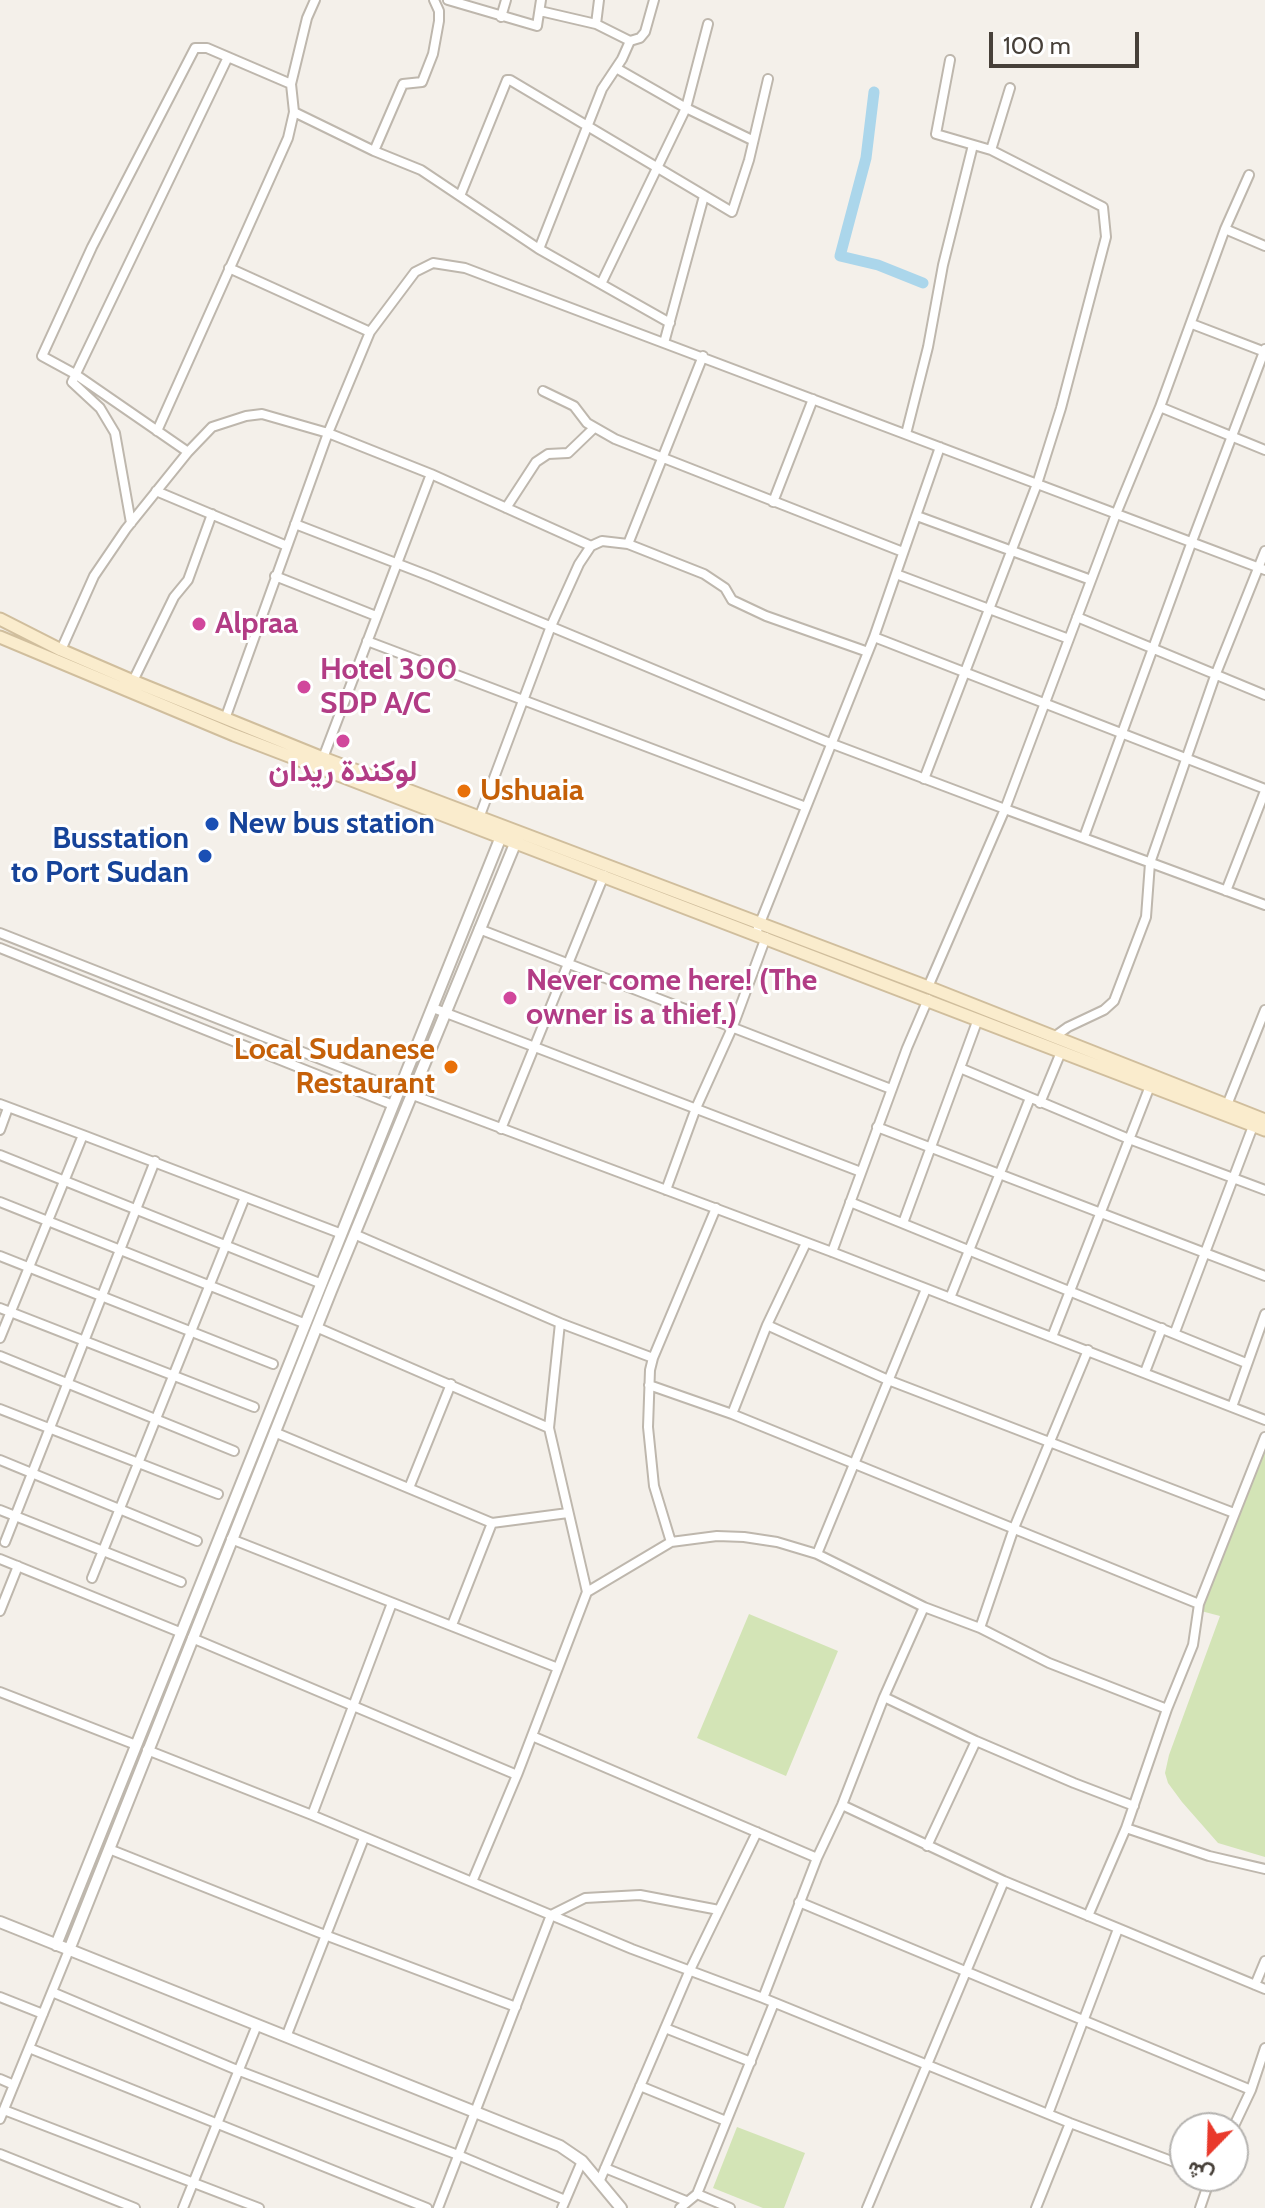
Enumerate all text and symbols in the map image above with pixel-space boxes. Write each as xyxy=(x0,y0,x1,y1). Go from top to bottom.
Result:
scale bar xyxy=(993,16,1143,66)
text: 100 m xyxy=(1003,31,1071,60)
place label: Alpraa xyxy=(215,606,298,642)
marker: Alpraa xyxy=(190,615,208,633)
place label: Hotel 300 SDP A/C xyxy=(320,652,457,722)
marker: Hotel 300 SDP A/C xyxy=(295,678,313,696)
marker: لوكندة ريدان xyxy=(334,732,352,750)
place label: لوكندة ريدان xyxy=(268,754,418,790)
place label: Ushuaia xyxy=(480,773,584,809)
marker: Ushuaia xyxy=(455,782,473,800)
place label: New bus station xyxy=(228,806,435,842)
marker: New bus station xyxy=(203,815,221,833)
place label: Busstation to Port Sudan xyxy=(11,821,189,892)
marker: Busstation to Port Sudan xyxy=(196,847,214,865)
place label: Never come here! (The owner is a thief.) xyxy=(526,963,817,1034)
marker: Never come here! (The owner is a thief.) xyxy=(501,989,519,1007)
place label: Local Sudanese Restaurant xyxy=(234,1032,435,1102)
marker: Local Sudanese Restaurant xyxy=(442,1058,460,1076)
north arrow xyxy=(1169,2112,1249,2192)
text: ش xyxy=(1183,2155,1218,2190)

